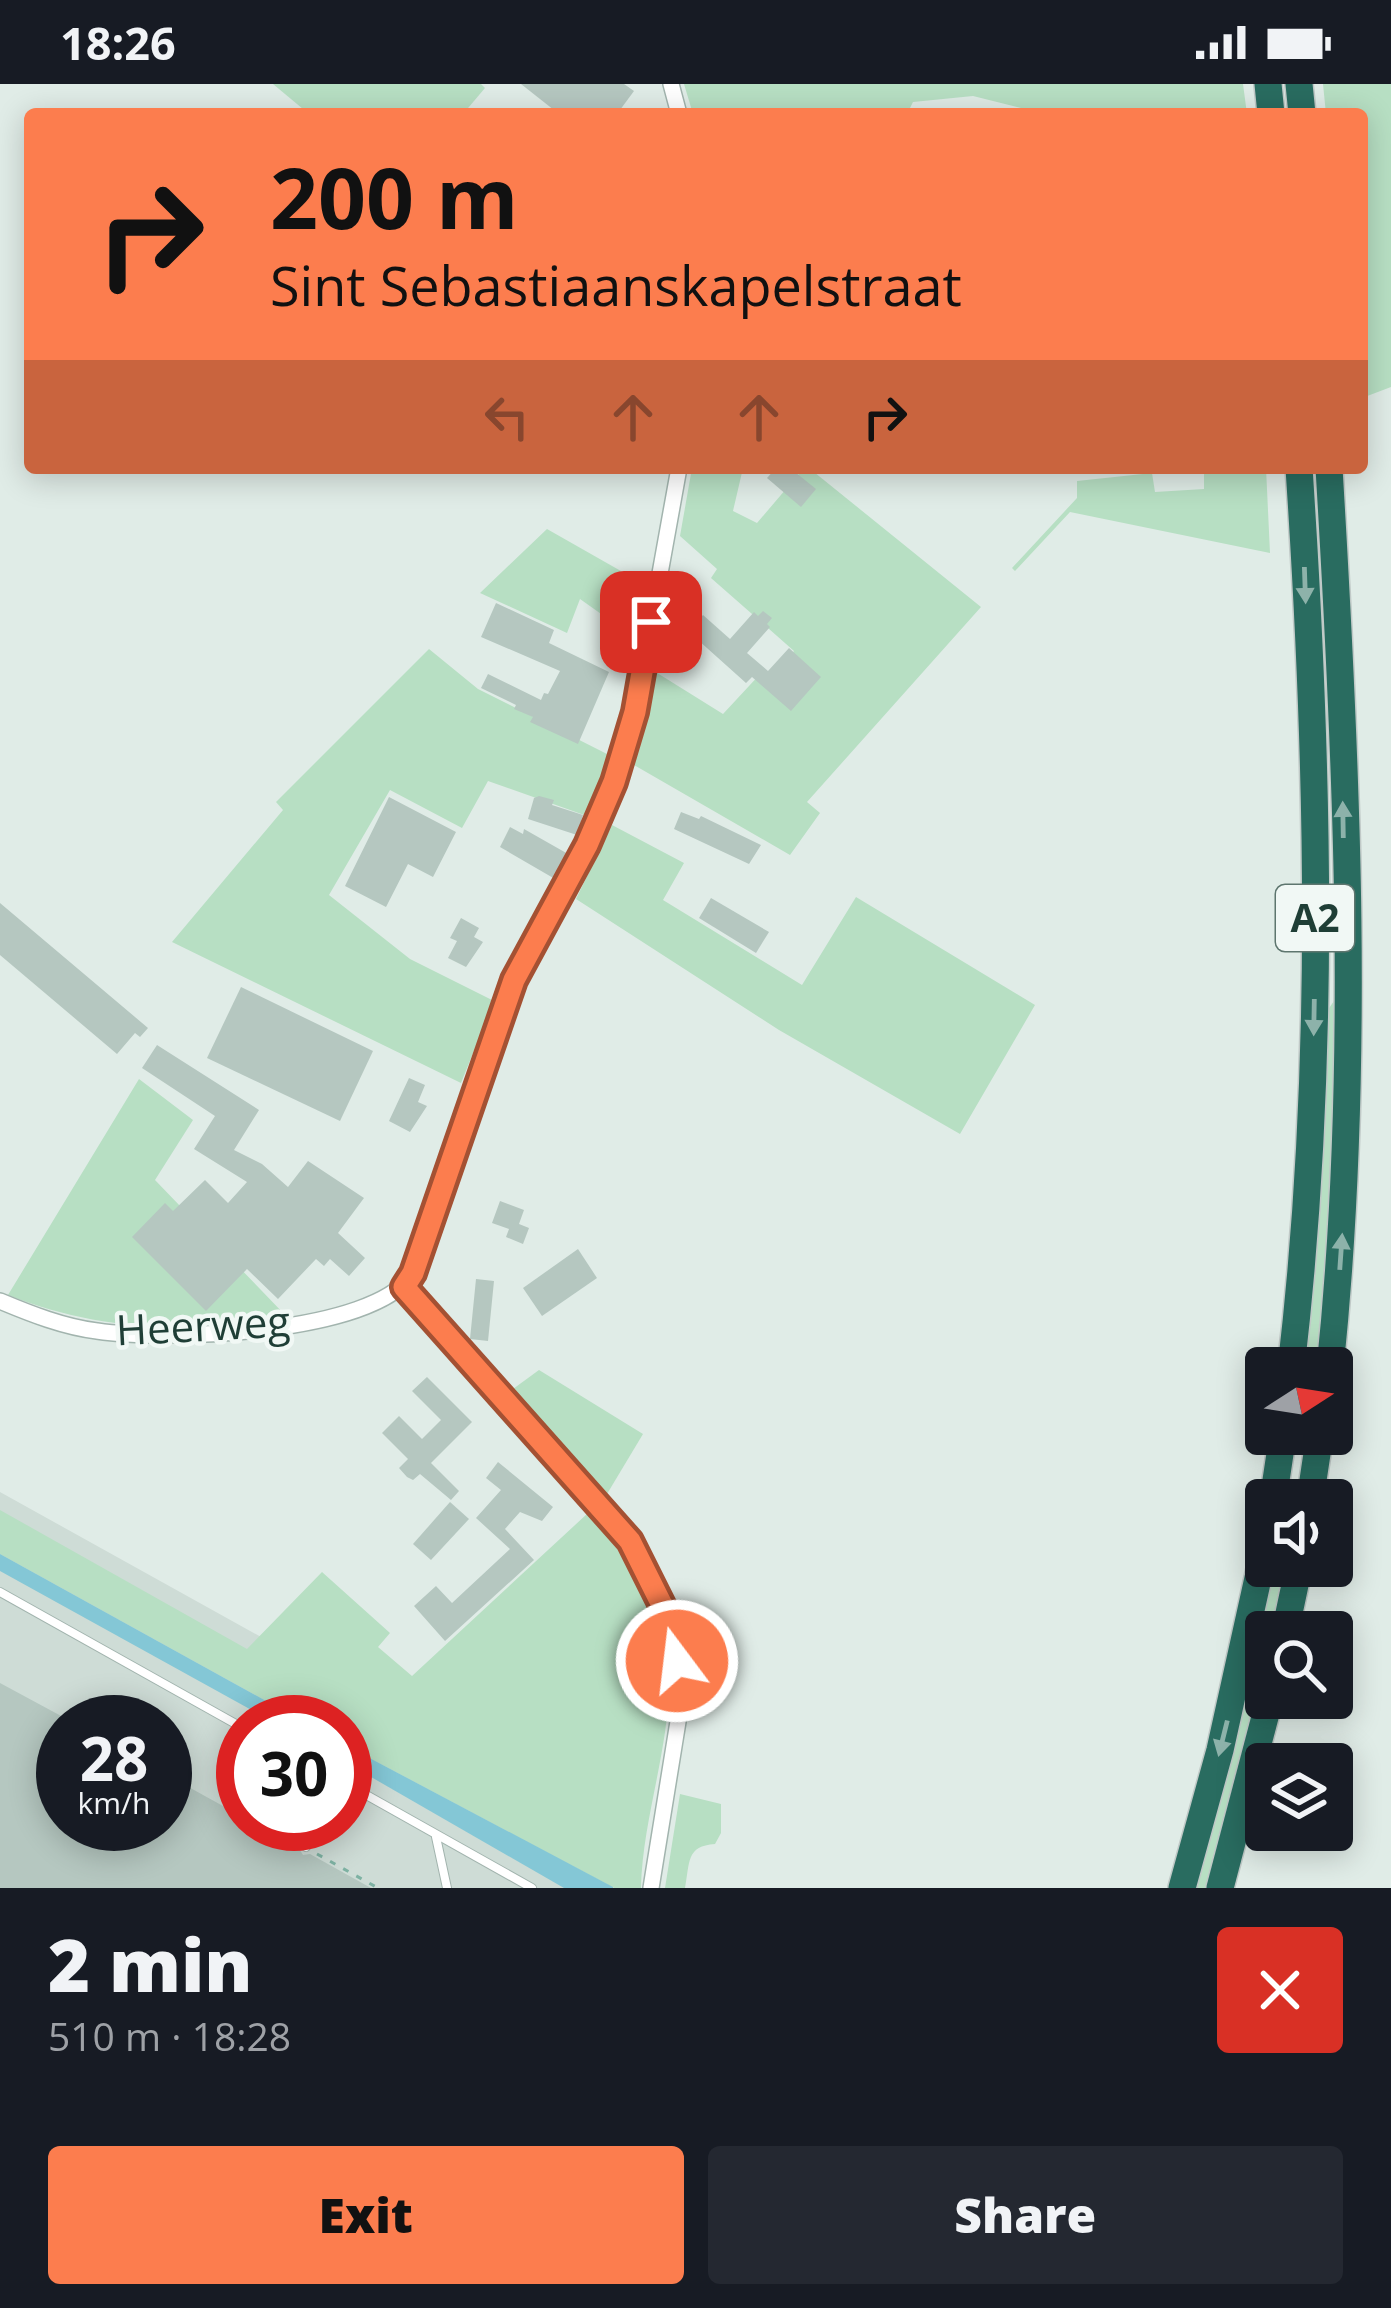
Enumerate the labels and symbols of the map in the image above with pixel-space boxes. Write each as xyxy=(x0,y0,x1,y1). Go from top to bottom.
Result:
one-way arrow xyxy=(1296,567,1315,605)
pin xyxy=(600,571,702,673)
one-way arrow xyxy=(1334,800,1353,838)
road number: A2 xyxy=(1276,885,1354,951)
one-way arrow xyxy=(1305,999,1324,1037)
one-way arrow xyxy=(1331,1232,1350,1270)
street label: Heerweg xyxy=(114,1291,291,1358)
north arrow xyxy=(1245,1347,1353,1455)
position arrow xyxy=(614,1598,740,1724)
speed limit sign: 30 xyxy=(216,1695,372,1851)
one-way arrow xyxy=(1213,1720,1232,1757)

